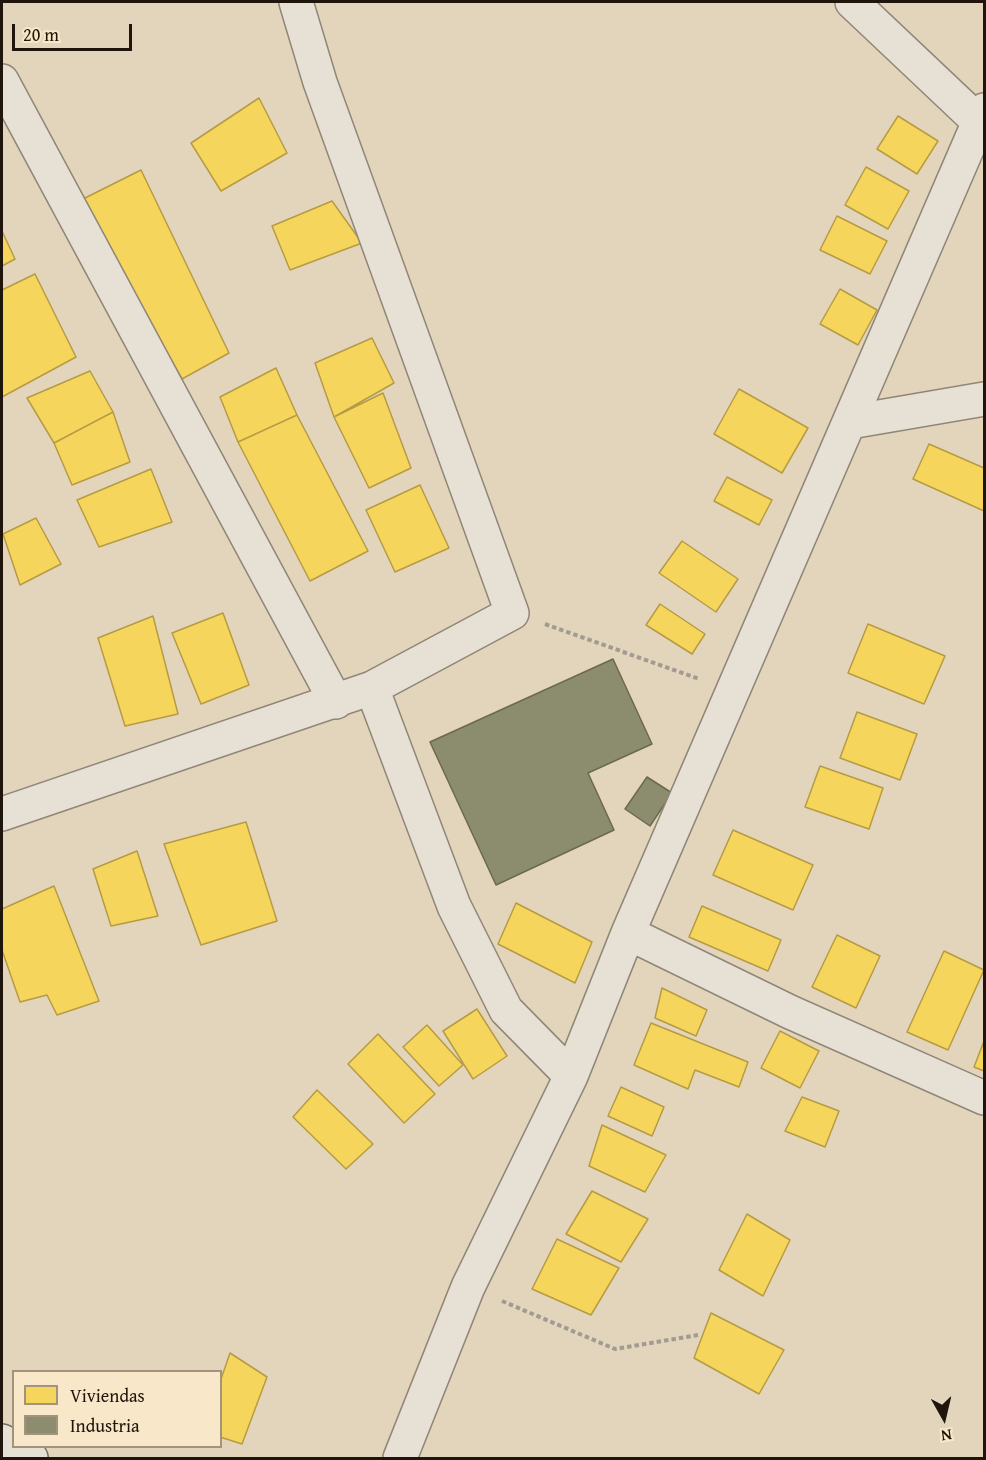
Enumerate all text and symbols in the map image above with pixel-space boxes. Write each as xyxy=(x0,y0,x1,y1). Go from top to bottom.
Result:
scale bar xyxy=(15,12,135,50)
text: 20 m xyxy=(23,21,59,48)
legend xyxy=(12,1370,222,1448)
text: Viviendas xyxy=(70,1382,145,1409)
north arrow xyxy=(914,1388,974,1448)
text: Industria xyxy=(70,1412,139,1439)
text: N xyxy=(940,1423,953,1448)

